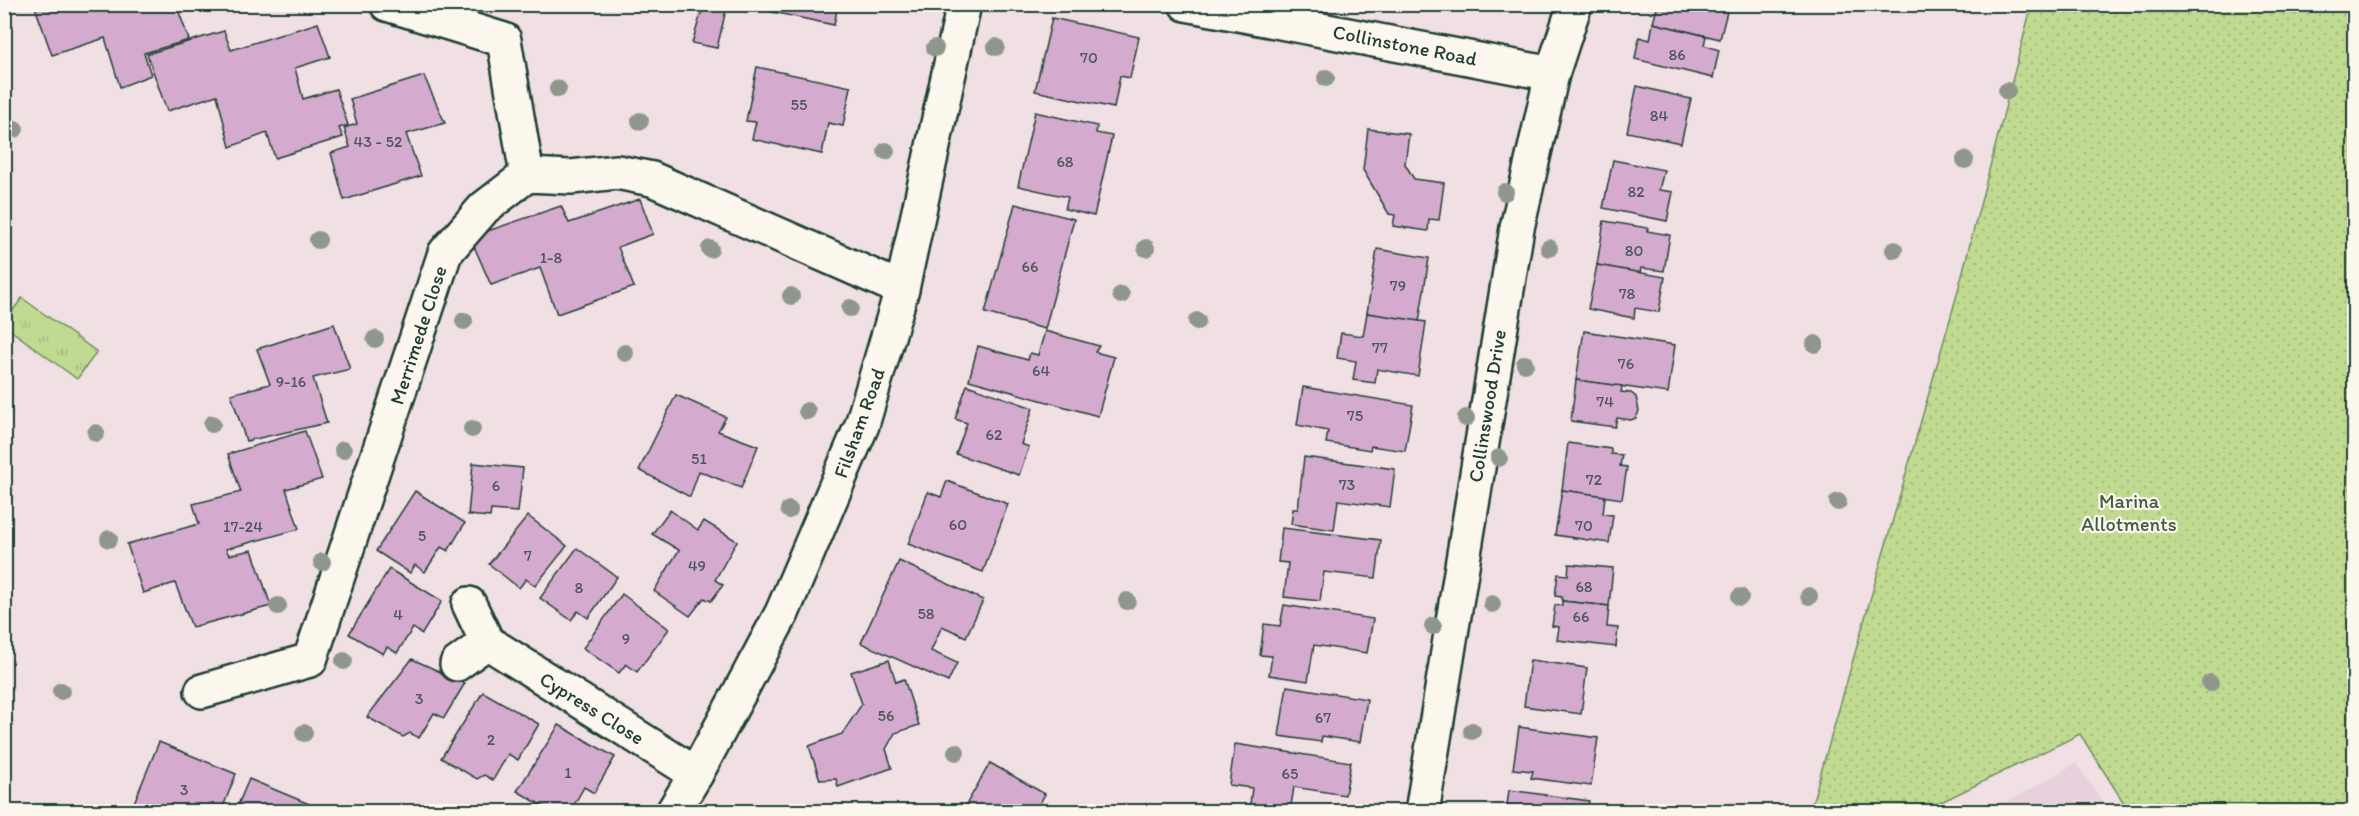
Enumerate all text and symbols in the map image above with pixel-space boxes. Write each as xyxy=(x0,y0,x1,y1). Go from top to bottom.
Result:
street label: Collinstone Road xyxy=(1331,19,1479,71)
house number: 86 xyxy=(1668,45,1686,64)
house number: 70 xyxy=(1080,48,1098,67)
house number: 55 xyxy=(791,95,807,114)
house number: 84 xyxy=(1650,106,1669,125)
house number: 43 - 52 xyxy=(354,132,403,151)
house number: 68 xyxy=(1056,152,1074,171)
house number: 82 xyxy=(1627,182,1645,201)
house number: 80 xyxy=(1625,241,1643,260)
house number: 1-8 xyxy=(540,248,563,267)
house number: 66 xyxy=(1022,257,1038,276)
street label: Merrimede Close xyxy=(384,263,452,407)
house number: 79 xyxy=(1390,276,1406,295)
house number: 78 xyxy=(1619,284,1636,303)
street label: Collinswood Drive xyxy=(1463,328,1511,484)
house number: 77 xyxy=(1372,338,1388,357)
house number: 76 xyxy=(1618,354,1634,373)
house number: 64 xyxy=(1032,361,1050,380)
street label: Filsham Road xyxy=(828,365,890,481)
house number: 9-16 xyxy=(276,372,306,391)
house number: 74 xyxy=(1596,392,1614,411)
house number: 75 xyxy=(1347,406,1363,425)
house number: 62 xyxy=(986,425,1003,444)
house number: 51 xyxy=(691,449,707,468)
house number: 72 xyxy=(1586,470,1603,489)
house number: 73 xyxy=(1339,475,1356,494)
house number: 6 xyxy=(492,476,500,495)
park label: Marina Allotments xyxy=(2081,489,2177,536)
house number: 60 xyxy=(949,515,967,534)
house number: 70 xyxy=(1575,516,1593,535)
house number: 17-24 xyxy=(223,517,263,536)
house number: 5 xyxy=(418,526,426,545)
house number: 7 xyxy=(524,546,532,565)
house number: 49 xyxy=(688,556,706,575)
house number: 68 xyxy=(1575,577,1593,596)
house number: 8 xyxy=(575,578,584,597)
house number: 58 xyxy=(917,604,935,623)
house number: 4 xyxy=(393,605,403,624)
house number: 66 xyxy=(1573,607,1589,626)
house number: 9 xyxy=(622,629,630,648)
street label: Cypress Close xyxy=(535,666,649,750)
house number: 3 xyxy=(415,689,424,708)
house number: 56 xyxy=(878,706,894,725)
house number: 67 xyxy=(1315,708,1331,727)
house number: 2 xyxy=(487,730,496,749)
house number: 1 xyxy=(564,763,572,782)
house number: 65 xyxy=(1282,764,1298,783)
house number: 3 xyxy=(180,780,189,799)

